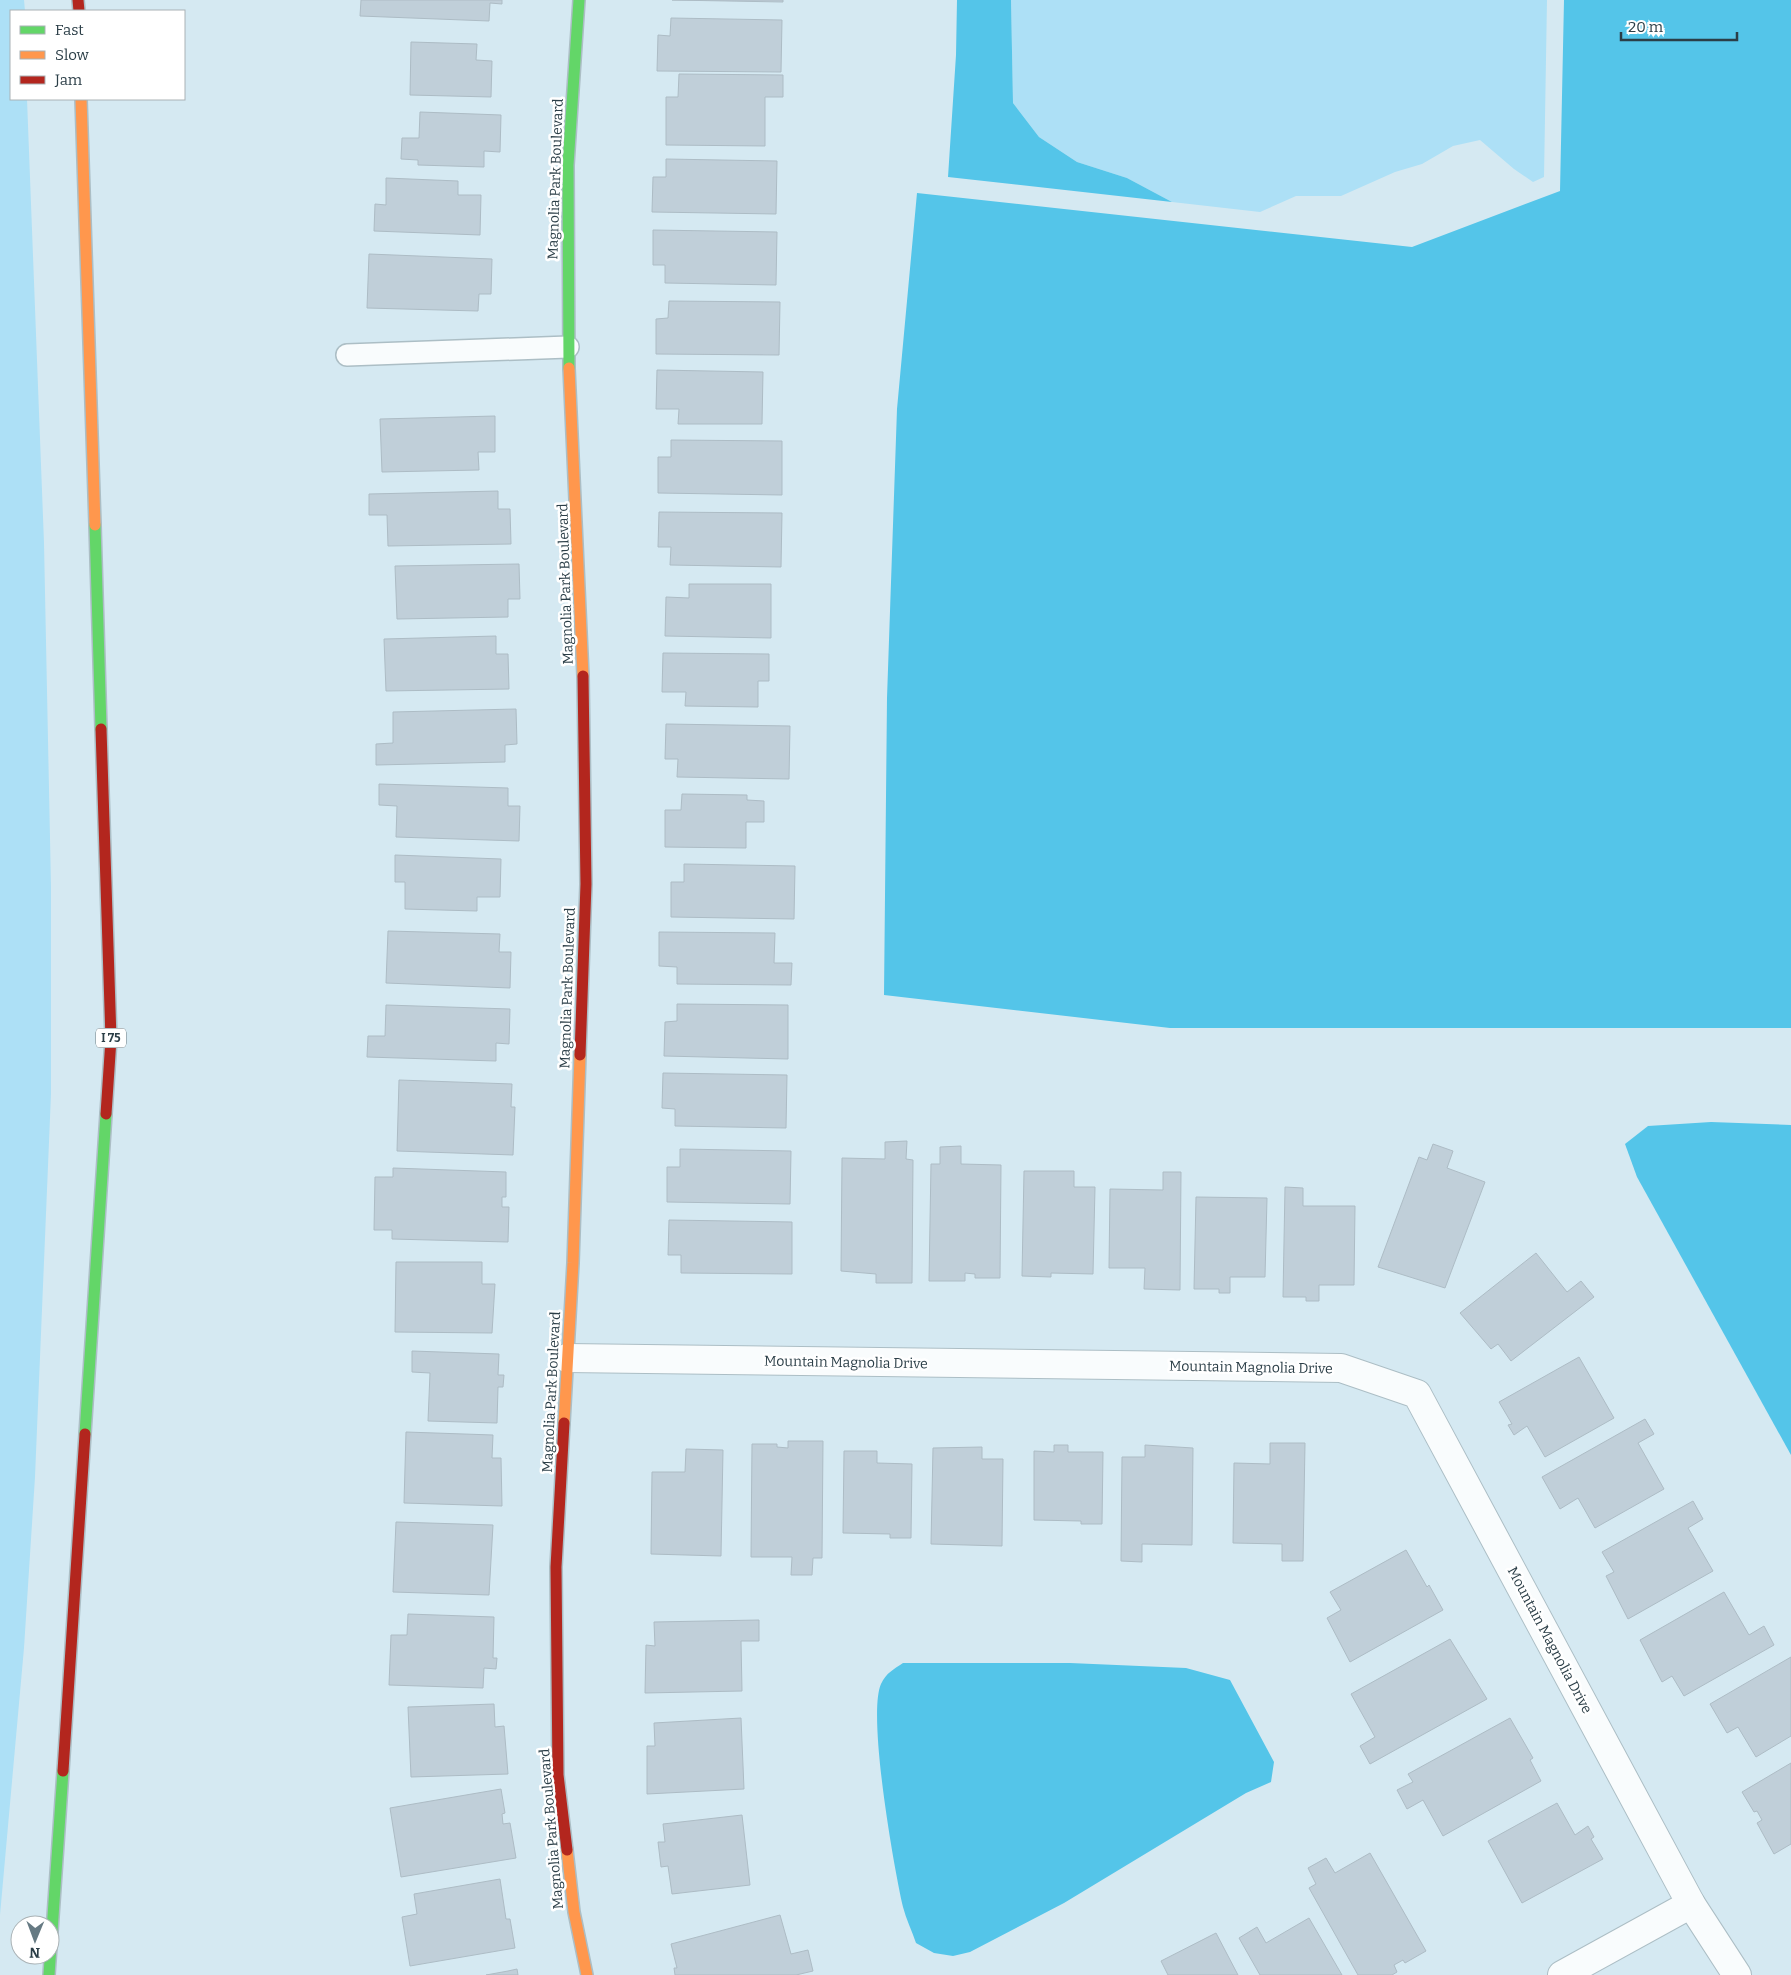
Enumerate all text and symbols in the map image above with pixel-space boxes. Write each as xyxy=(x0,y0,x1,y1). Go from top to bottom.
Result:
legend xyxy=(10,10,185,100)
scale bar xyxy=(1621,10,1737,42)
text: 20 m xyxy=(1628,18,1664,36)
text: Fast xyxy=(55,21,84,39)
text: Slow xyxy=(55,46,90,64)
text: Jam xyxy=(54,71,83,89)
street label: Magnolia Park Boulevard xyxy=(544,98,567,260)
street label: Magnolia Park Boulevard xyxy=(554,503,577,665)
street label: Magnolia Park Boulevard xyxy=(556,907,579,1069)
road number: I 75 xyxy=(96,1028,126,1048)
street label: Magnolia Park Boulevard xyxy=(539,1311,564,1473)
street label: Mountain Magnolia Drive xyxy=(764,1353,928,1372)
street label: Mountain Magnolia Drive xyxy=(1169,1358,1333,1377)
street label: Mountain Magnolia Drive xyxy=(1504,1564,1595,1716)
street label: Magnolia Park Boulevard xyxy=(536,1748,567,1910)
north arrow xyxy=(10,1915,60,1965)
text: N xyxy=(29,1944,40,1961)

